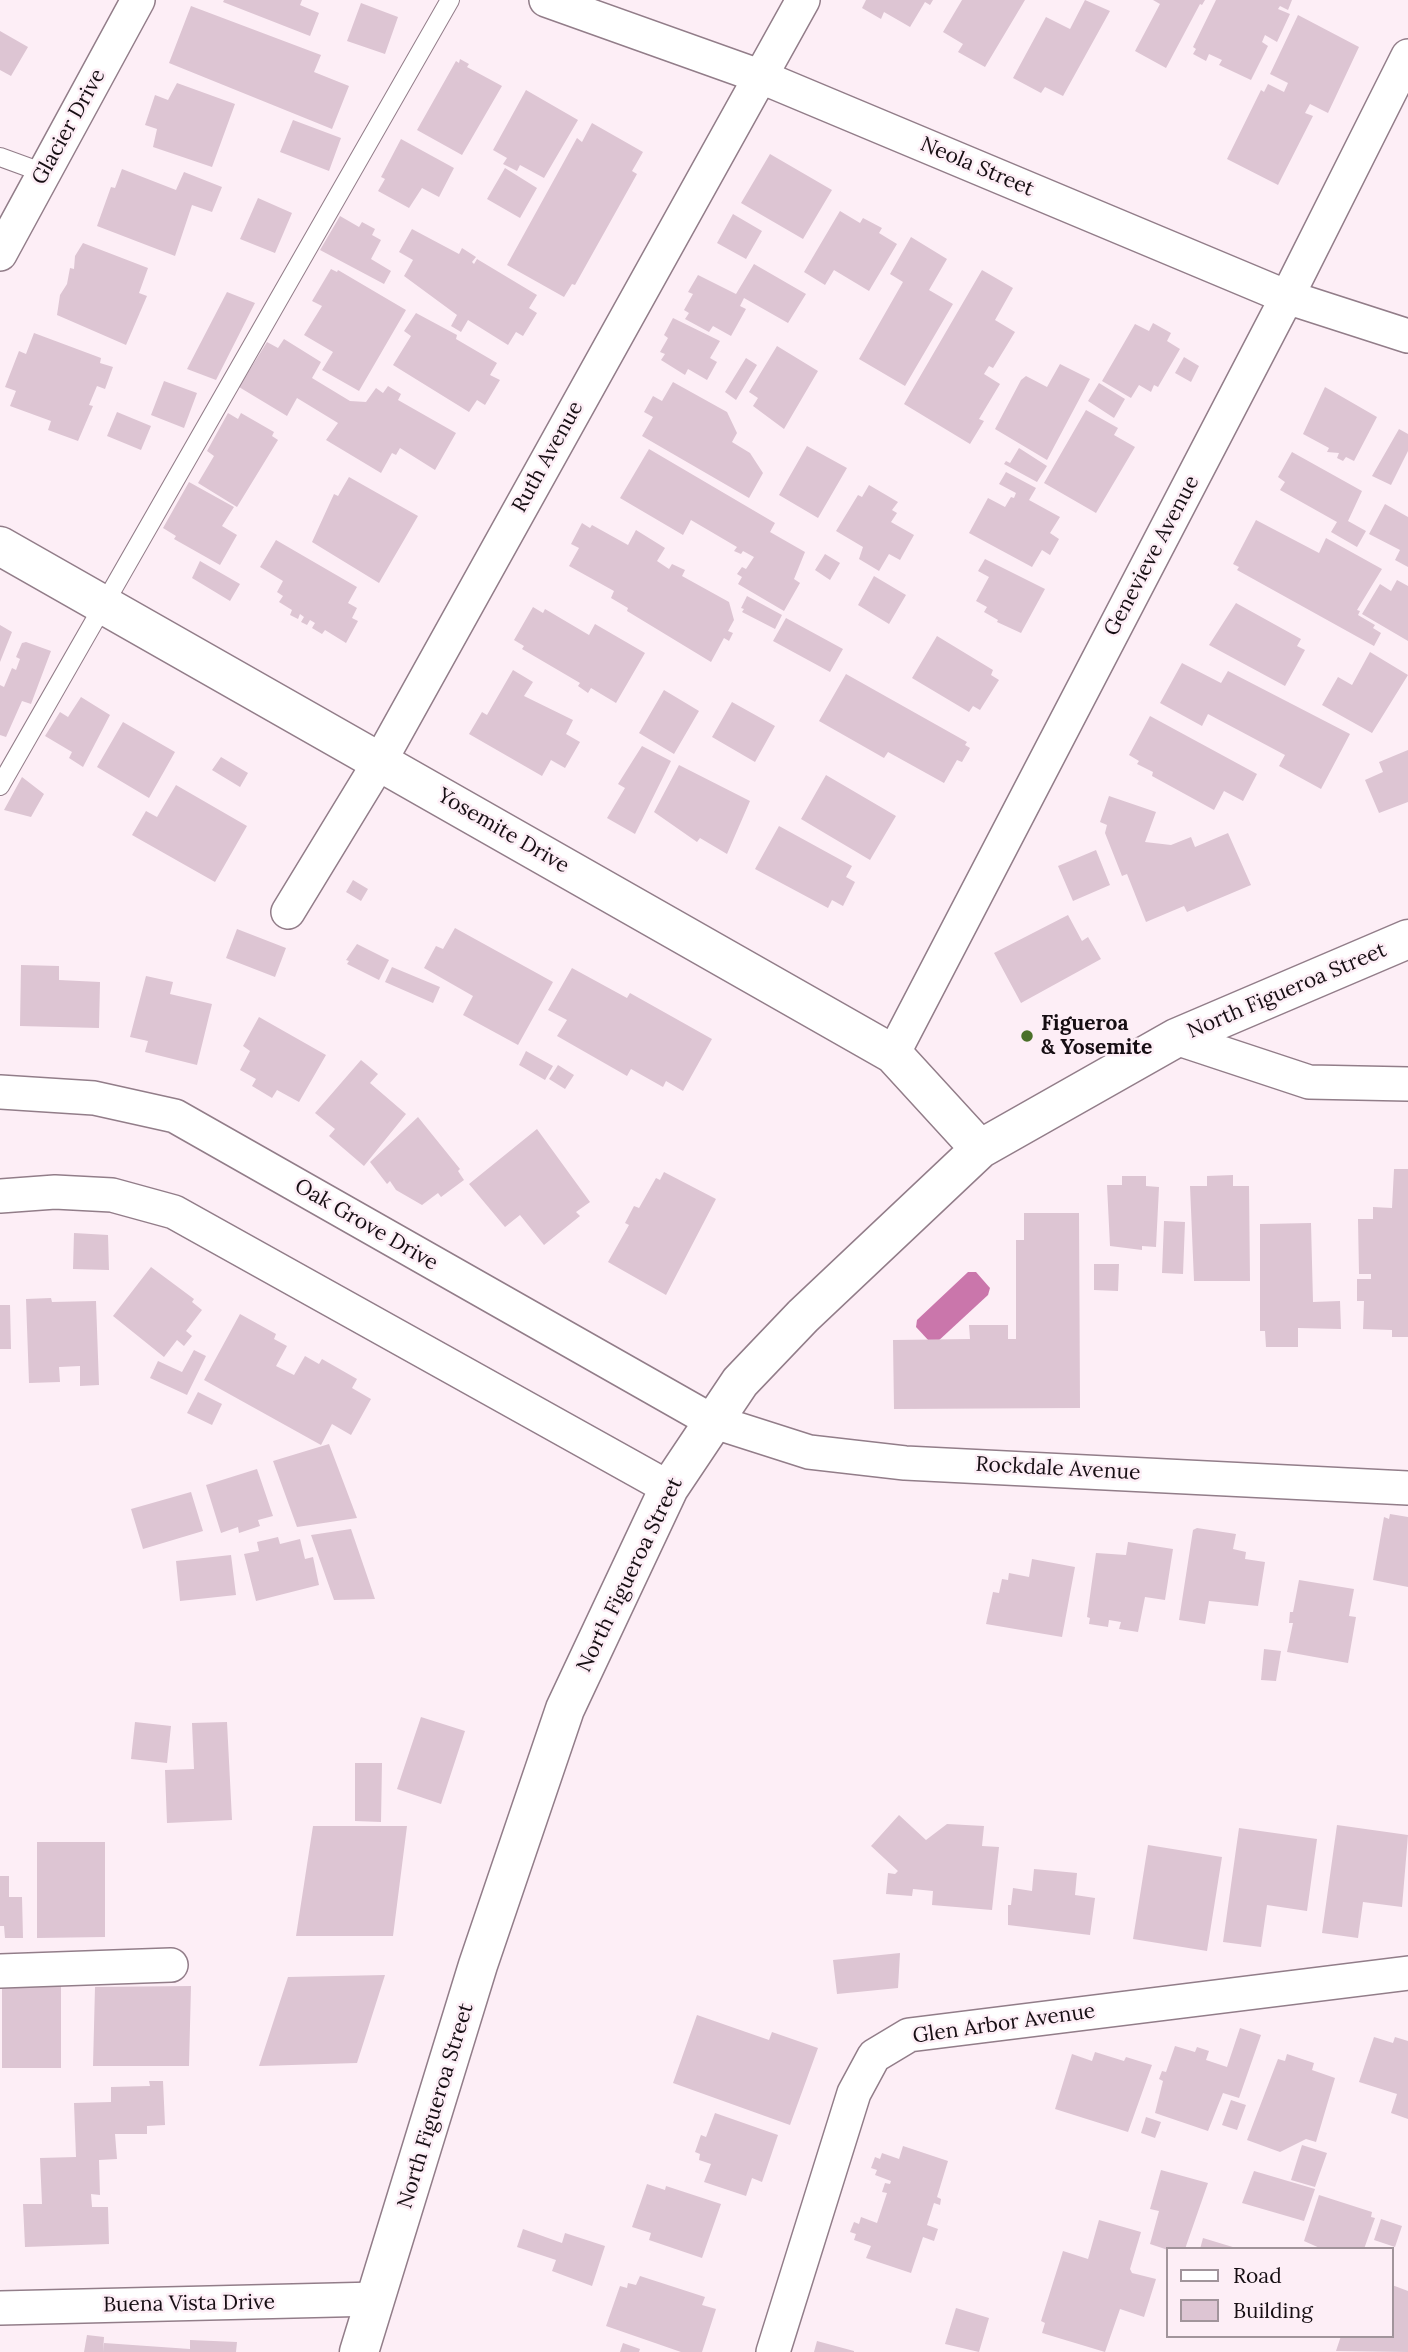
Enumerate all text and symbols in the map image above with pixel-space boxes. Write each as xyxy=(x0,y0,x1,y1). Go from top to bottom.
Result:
street label: Glacier Drive xyxy=(27,65,111,189)
street label: Neola Street xyxy=(916,132,1038,202)
street label: Ruth Avenue xyxy=(507,397,589,517)
street label: Genevieve Avenue xyxy=(1099,472,1205,640)
street label: Yosemite Drive xyxy=(433,783,573,879)
street label: North Figueroa Street xyxy=(1184,938,1390,1044)
place label: Figueroa & Yosemite xyxy=(1041,1011,1152,1061)
marker: Figueroa & Yosemite xyxy=(1019,1028,1035,1044)
street label: Oak Grove Drive xyxy=(290,1174,442,1276)
street label: Rockdale Avenue xyxy=(975,1452,1141,1486)
street label: North Figueroa Street xyxy=(572,1474,688,1676)
street label: Glen Arbor Avenue xyxy=(911,1999,1097,2049)
street label: North Figueroa Street xyxy=(393,2000,479,2212)
legend xyxy=(1166,2247,1394,2338)
text: Road xyxy=(1233,2262,1282,2289)
street label: Buena Vista Drive xyxy=(103,2290,275,2318)
text: Building xyxy=(1233,2297,1313,2324)

